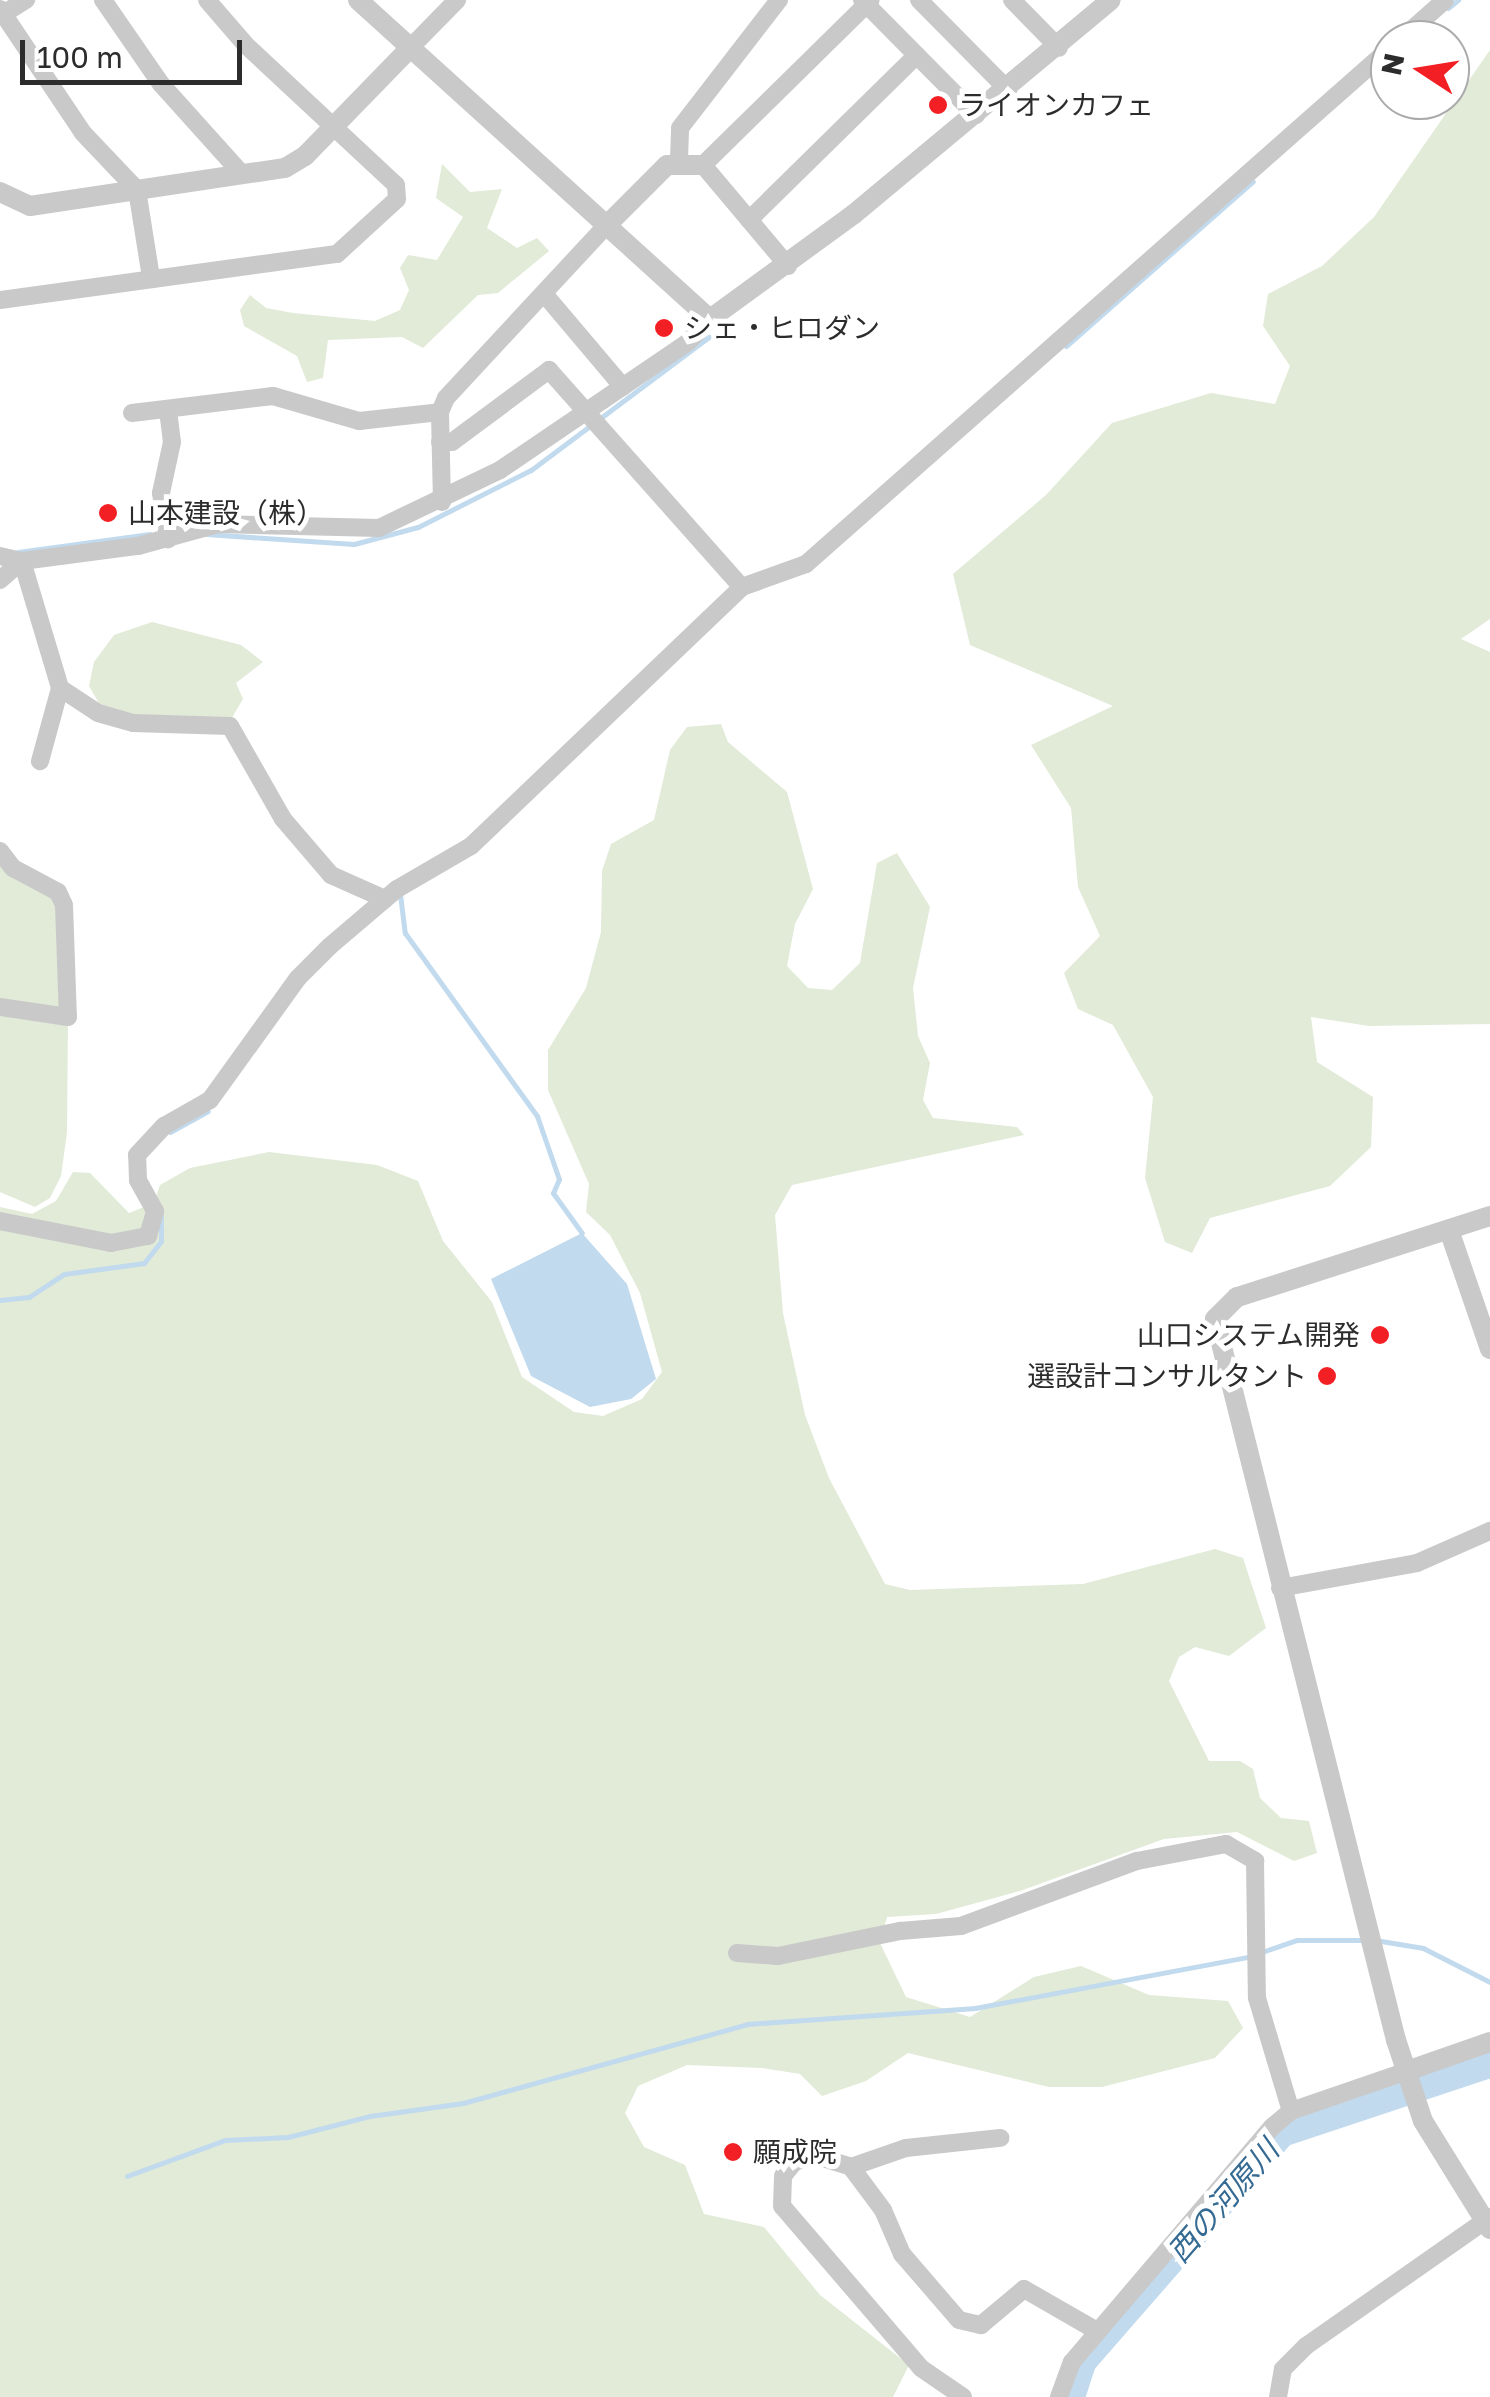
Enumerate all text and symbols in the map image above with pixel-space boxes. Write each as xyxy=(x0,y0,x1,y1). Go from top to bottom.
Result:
scale bar xyxy=(25,20,248,82)
north arrow xyxy=(1370,20,1470,120)
text: 100 m xyxy=(37,39,123,75)
text: N xyxy=(1374,50,1410,78)
place label: ライオンカフェ xyxy=(958,88,1154,122)
marker: ライオンカフェ xyxy=(927,94,949,116)
place label: シェ・ヒロダン xyxy=(684,311,880,345)
marker: シェ・ヒロダン xyxy=(653,317,675,339)
place label: 山本建設（株） xyxy=(128,496,324,530)
marker: 山本建設（株） xyxy=(97,502,119,524)
place label: 山口システム開発 xyxy=(1136,1318,1360,1352)
marker: 山口システム開発 xyxy=(1369,1324,1391,1346)
place label: 選設計コンサルタント xyxy=(1027,1359,1307,1393)
marker: 選設計コンサルタント xyxy=(1316,1365,1338,1387)
water label: 西の河原川 xyxy=(1160,2133,1286,2269)
place label: 願成院 xyxy=(753,2135,837,2169)
marker: 願成院 xyxy=(722,2141,744,2163)

